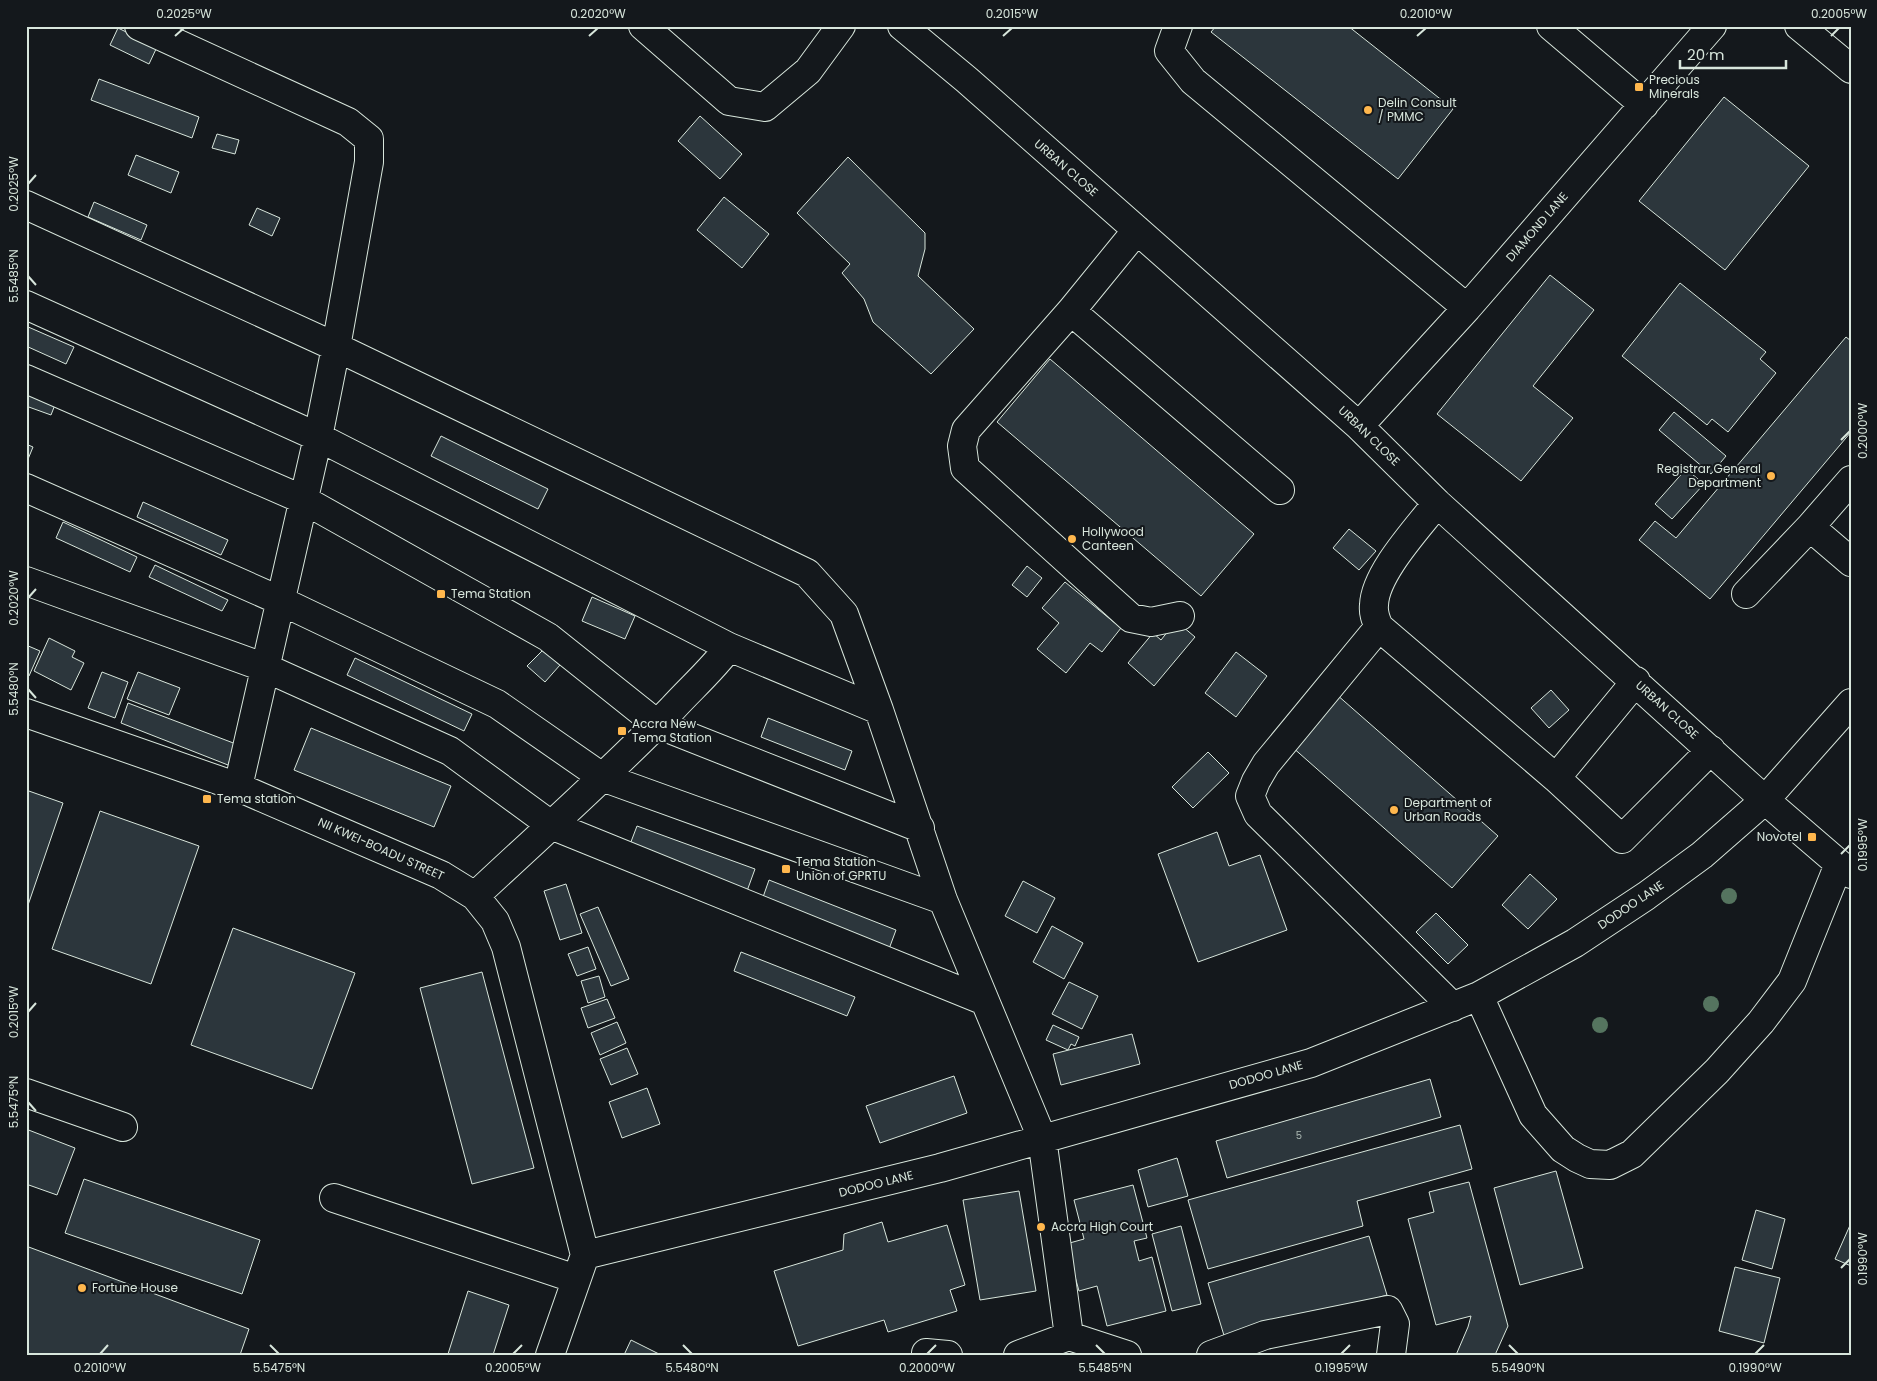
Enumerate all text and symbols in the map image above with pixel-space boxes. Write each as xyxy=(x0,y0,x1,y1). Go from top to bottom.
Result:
text: 0.2025°W xyxy=(156,5,212,22)
text: 0.2020°W xyxy=(570,5,626,22)
text: 0.2015°W xyxy=(986,5,1039,22)
text: 0.2010°W xyxy=(1400,5,1453,22)
text: 0.2005°W xyxy=(1811,5,1867,22)
scale bar xyxy=(1680,38,1786,70)
text: 20 m xyxy=(1687,44,1725,65)
place label: Precious Minerals xyxy=(1649,71,1700,102)
marker: Precious Minerals xyxy=(1633,81,1645,93)
place label: Delin Consult / PMMC xyxy=(1378,94,1457,125)
marker: Delin Consult / PMMC xyxy=(1362,104,1374,116)
street label: URBAN CLOSE xyxy=(1031,135,1102,200)
text: 0.2025°W xyxy=(5,156,22,212)
street label: DIAMOND LANE xyxy=(1502,188,1572,265)
text: 5.5485°N xyxy=(5,249,22,303)
street label: URBAN CLOSE xyxy=(1335,402,1404,469)
text: 0.2000°W xyxy=(1854,403,1871,459)
place label: Registrar General Department xyxy=(1657,460,1761,491)
marker: Registrar General Department xyxy=(1765,470,1777,482)
place label: Hollywood Canteen xyxy=(1082,523,1144,554)
marker: Hollywood Canteen xyxy=(1066,533,1078,545)
text: 0.2020°W xyxy=(5,570,22,626)
place label: Tema Station xyxy=(451,585,531,602)
marker: Tema Station xyxy=(435,588,447,600)
text: 5.5480°N xyxy=(5,662,22,716)
street label: URBAN CLOSE xyxy=(1632,677,1703,743)
place label: Accra New Tema Station xyxy=(632,715,712,746)
marker: Accra New Tema Station xyxy=(616,725,628,737)
place label: Tema station xyxy=(217,790,296,807)
marker: Tema station xyxy=(201,793,213,805)
place label: Department of Urban Roads xyxy=(1404,794,1492,825)
marker: Department of Urban Roads xyxy=(1388,804,1400,816)
street label: NII KWEI-BOADU STREET xyxy=(315,813,447,884)
text: 0.1995°W xyxy=(1854,818,1871,872)
place label: Novotel xyxy=(1757,828,1802,845)
marker: Novotel xyxy=(1806,831,1818,843)
place label: Tema Station Union of GPRTU xyxy=(796,853,886,884)
marker: Tema Station Union of GPRTU xyxy=(780,863,792,875)
street label: DODOO LANE xyxy=(1594,876,1667,933)
text: 0.2015°W xyxy=(5,985,22,1038)
street label: DODOO LANE xyxy=(1227,1056,1305,1093)
text: 5.5475°N xyxy=(5,1076,22,1128)
house number: 5 xyxy=(1296,1128,1302,1143)
street label: DODOO LANE xyxy=(837,1166,915,1201)
place label: Accra High Court xyxy=(1051,1218,1153,1235)
marker: Accra High Court xyxy=(1035,1221,1047,1233)
text: 0.1990°W xyxy=(1854,1232,1871,1286)
place label: Fortune House xyxy=(92,1279,178,1296)
marker: Fortune House xyxy=(76,1282,88,1294)
text: 0.2010°W xyxy=(74,1359,127,1376)
text: 5.5475°N xyxy=(253,1359,305,1376)
text: 0.2005°W xyxy=(485,1359,541,1376)
text: 5.5480°N xyxy=(665,1359,719,1376)
text: 0.2000°W xyxy=(899,1359,955,1376)
text: 5.5485°N xyxy=(1078,1359,1132,1376)
text: 0.1995°W xyxy=(1314,1359,1368,1376)
text: 5.5490°N xyxy=(1491,1359,1545,1376)
text: 0.1990°W xyxy=(1728,1359,1782,1376)

